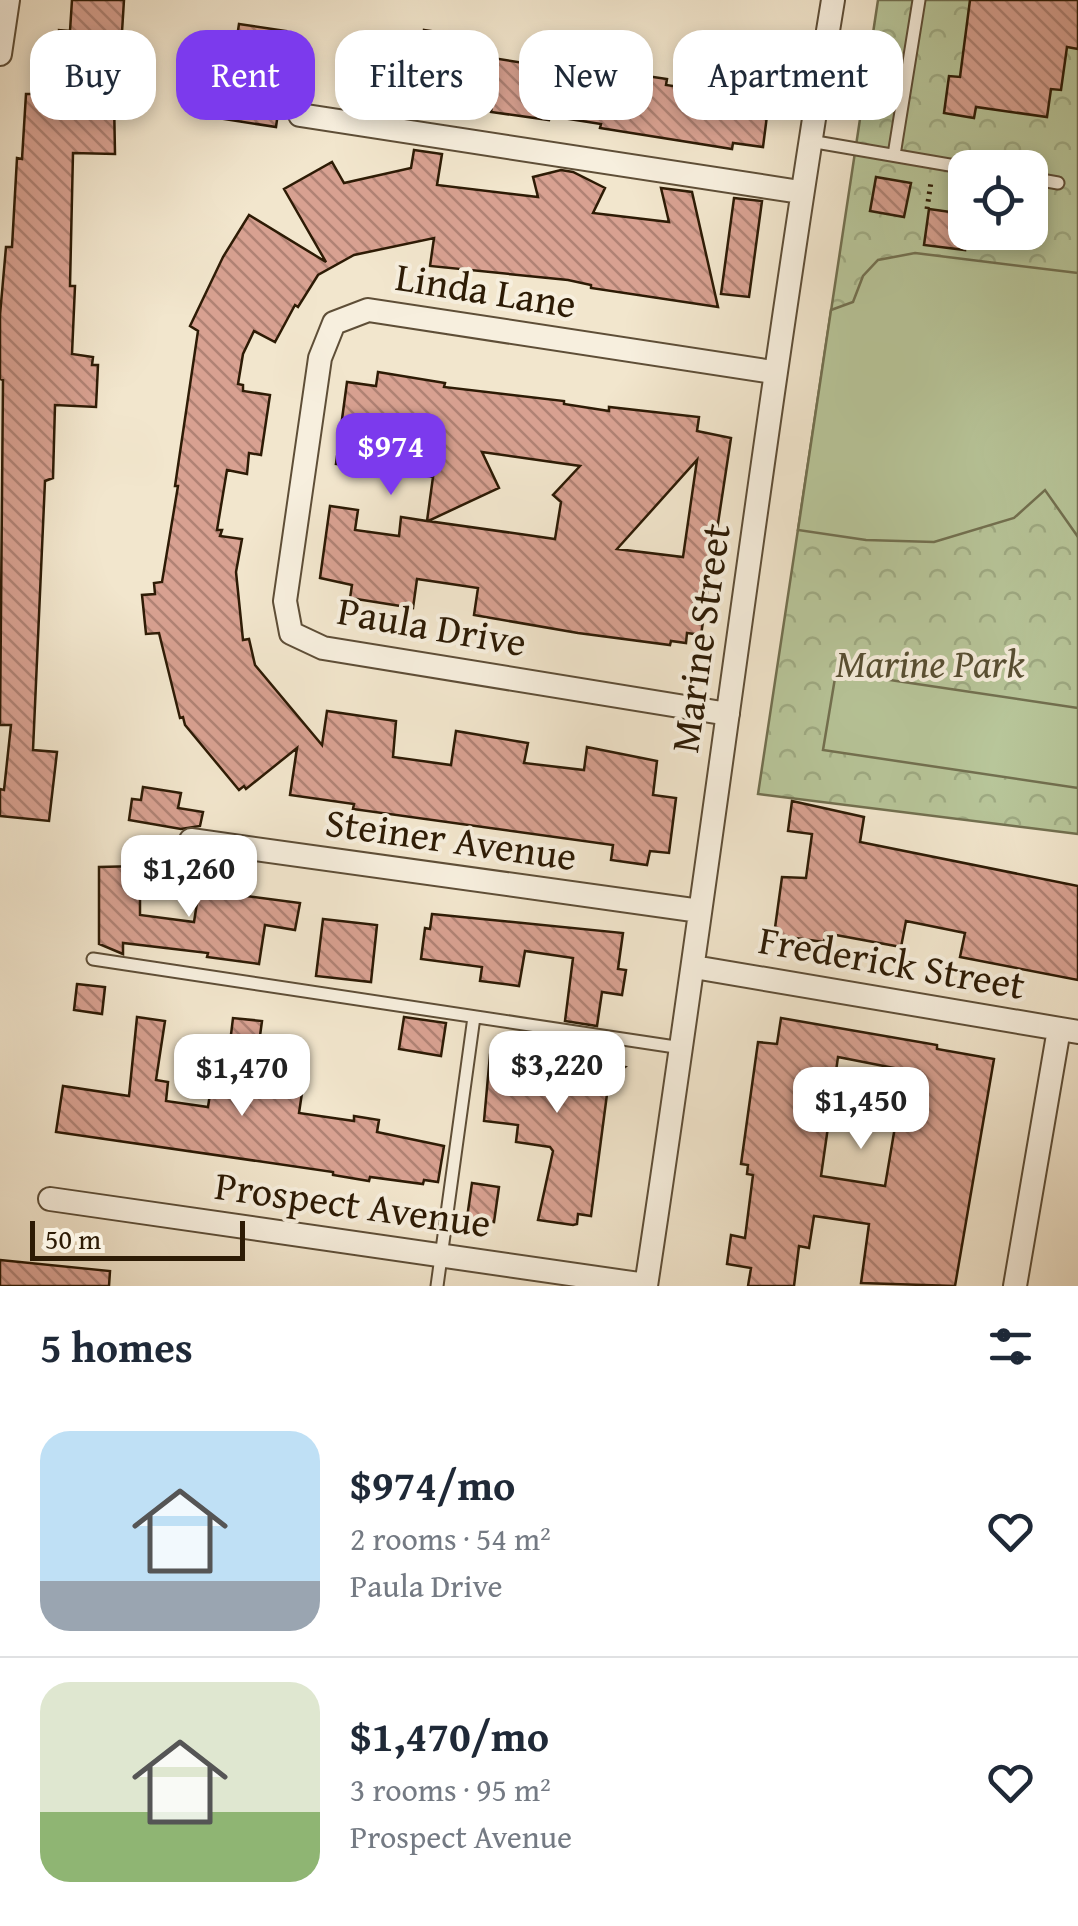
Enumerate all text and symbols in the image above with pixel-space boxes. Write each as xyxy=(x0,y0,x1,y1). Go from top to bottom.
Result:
chip: Buy xyxy=(30,30,156,120)
chip: Rent xyxy=(176,30,315,120)
chip: Filters xyxy=(335,30,499,120)
chip: New xyxy=(519,30,653,120)
chip: Apartment xyxy=(673,30,903,120)
map controls xyxy=(948,150,1048,250)
button: locate xyxy=(948,150,1048,250)
street label: Linda Lane xyxy=(392,246,581,333)
pin: $974 xyxy=(332,413,450,498)
text: $974 xyxy=(358,422,424,469)
street label: Marine Street xyxy=(654,520,745,756)
street label: Paula Drive xyxy=(333,580,531,671)
park label: Marine Park xyxy=(835,633,1025,692)
street label: Steiner Avenue xyxy=(322,792,580,885)
pin: $1,260 xyxy=(108,835,270,920)
text: $1,260 xyxy=(143,844,235,891)
street label: Frederick Street xyxy=(754,909,1030,1014)
pin: $3,220 xyxy=(476,1031,638,1116)
pin: $1,470 xyxy=(161,1034,323,1119)
text: $3,220 xyxy=(511,1040,603,1087)
text: $1,470 xyxy=(196,1043,288,1090)
pin: $1,450 xyxy=(780,1067,942,1152)
text: $1,450 xyxy=(815,1076,907,1123)
street label: Prospect Avenue xyxy=(212,1155,495,1252)
scale bar xyxy=(30,1216,245,1260)
text: 50 m xyxy=(45,1218,101,1259)
text: 5 homes xyxy=(40,1316,193,1377)
icon: filters xyxy=(983,1319,1038,1374)
text: $974/mo xyxy=(350,1454,515,1515)
icon: home xyxy=(120,1471,240,1591)
icon: heart xyxy=(983,1504,1038,1559)
text: 2 rooms · 54 m² xyxy=(350,1515,551,1562)
text: Paula Drive xyxy=(350,1562,503,1609)
text: $1,470/mo xyxy=(350,1705,549,1766)
icon: home xyxy=(120,1722,240,1842)
icon: heart xyxy=(983,1755,1038,1810)
text: 3 rooms · 95 m² xyxy=(350,1766,551,1813)
text: Prospect Avenue xyxy=(350,1813,572,1860)

